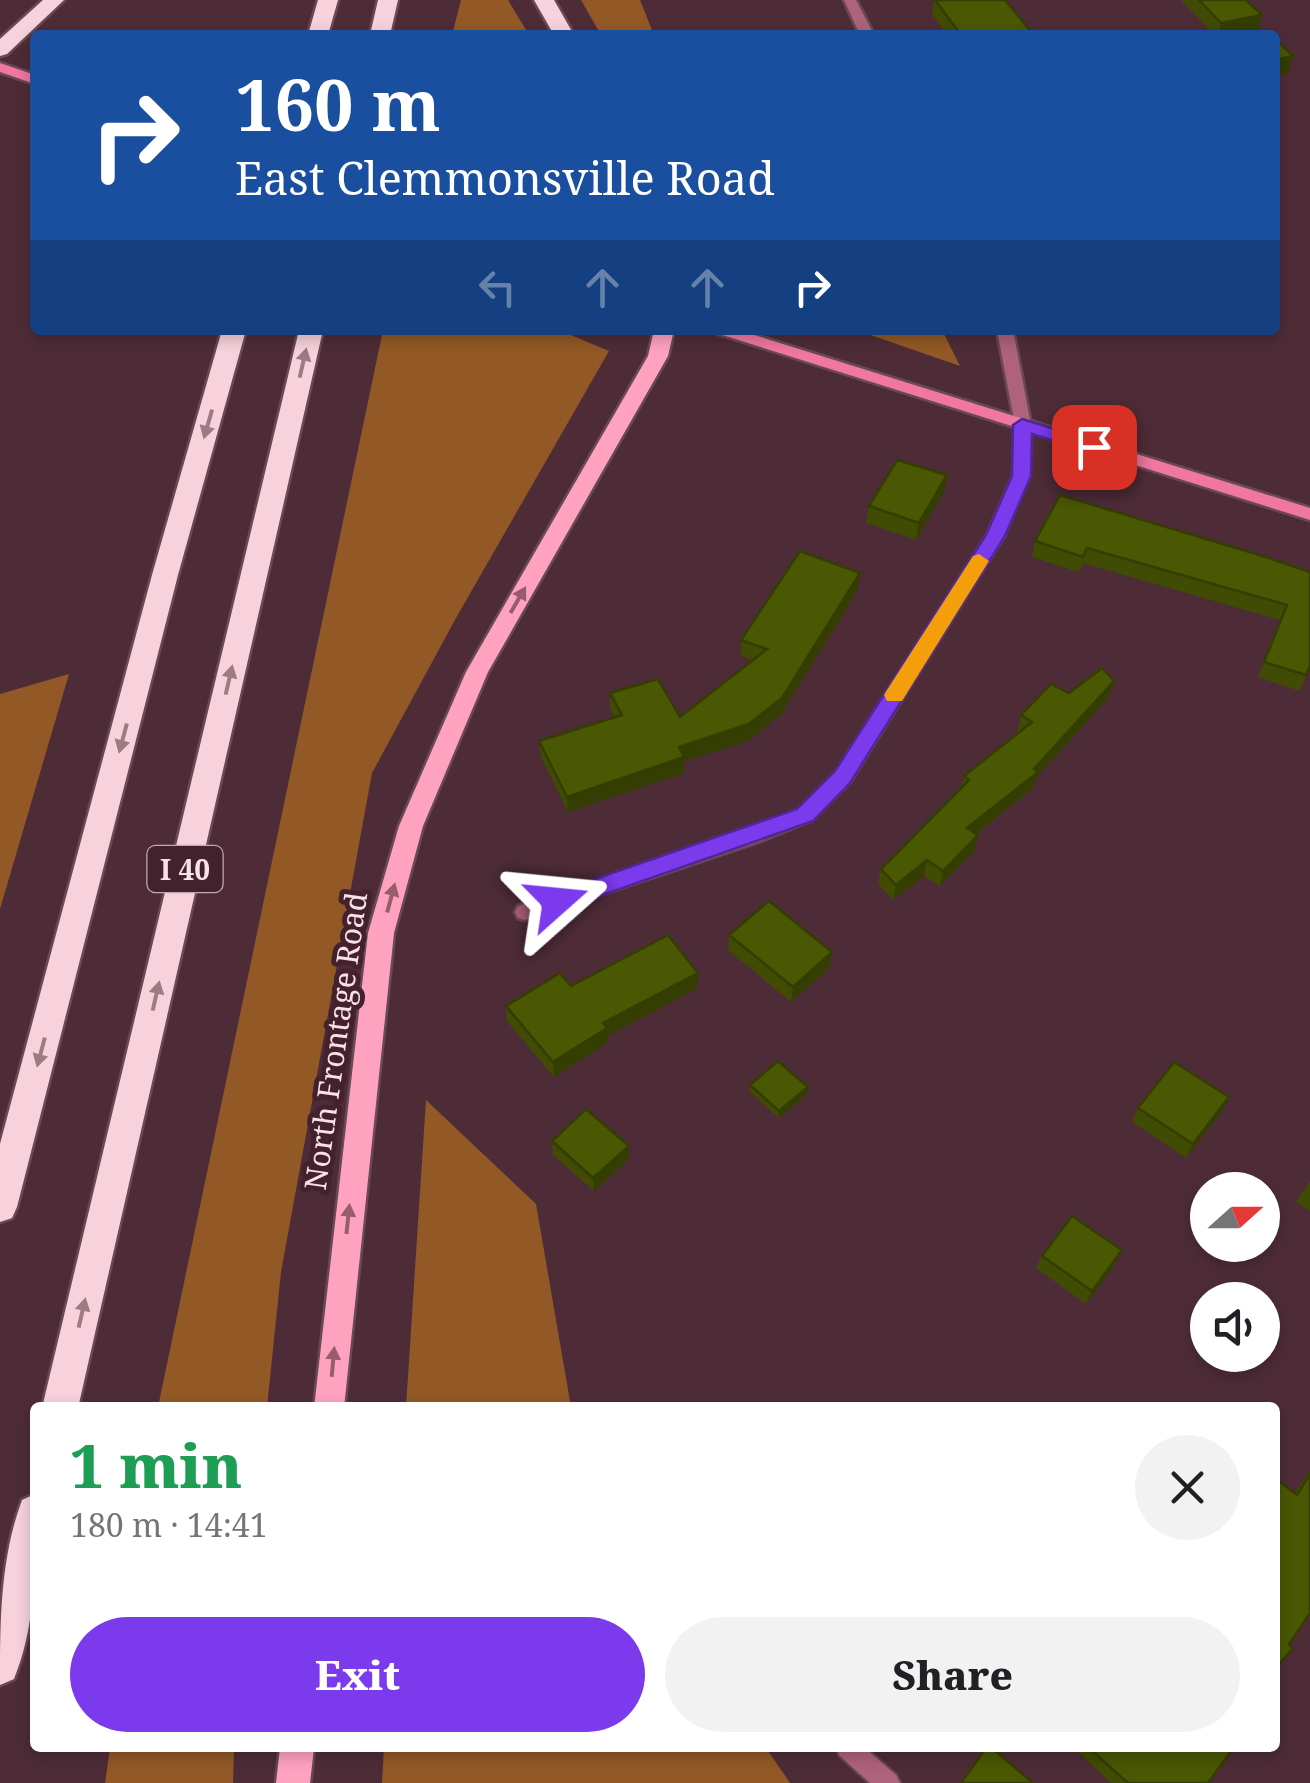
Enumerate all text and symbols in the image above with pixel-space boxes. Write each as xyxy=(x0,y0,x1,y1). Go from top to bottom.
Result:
text: 160 m xyxy=(235,56,441,152)
icon: right xyxy=(70,70,200,200)
text: East Clemmonsville Road xyxy=(235,147,775,208)
icon: left xyxy=(470,260,525,315)
icon: ahead xyxy=(575,260,630,315)
icon: ahead xyxy=(680,260,735,315)
icon: right xyxy=(785,260,840,315)
one-way arrow xyxy=(296,347,311,378)
pin xyxy=(1052,405,1137,490)
one-way arrow xyxy=(200,409,215,440)
icon: arrive xyxy=(1067,420,1122,475)
one-way arrow xyxy=(509,586,526,614)
one-way arrow xyxy=(222,664,237,695)
one-way arrow xyxy=(114,723,130,754)
road number: I 40 xyxy=(148,846,222,892)
position arrow xyxy=(505,849,609,953)
one-way arrow xyxy=(384,882,400,913)
street label: North Frontage Road xyxy=(294,890,376,1192)
one-way arrow xyxy=(149,980,164,1011)
one-way arrow xyxy=(32,1037,48,1068)
north arrow xyxy=(1190,1172,1280,1262)
map controls xyxy=(1190,1172,1280,1372)
one-way arrow xyxy=(340,1203,356,1235)
button: sound xyxy=(1190,1282,1280,1372)
one-way arrow xyxy=(75,1297,90,1328)
one-way arrow xyxy=(325,1345,341,1377)
text: 1 min xyxy=(70,1424,242,1506)
button: close xyxy=(1135,1435,1240,1540)
text: 180 m · 14:41 xyxy=(70,1503,268,1546)
button: Exit xyxy=(70,1617,645,1732)
button: Share xyxy=(665,1617,1240,1732)

